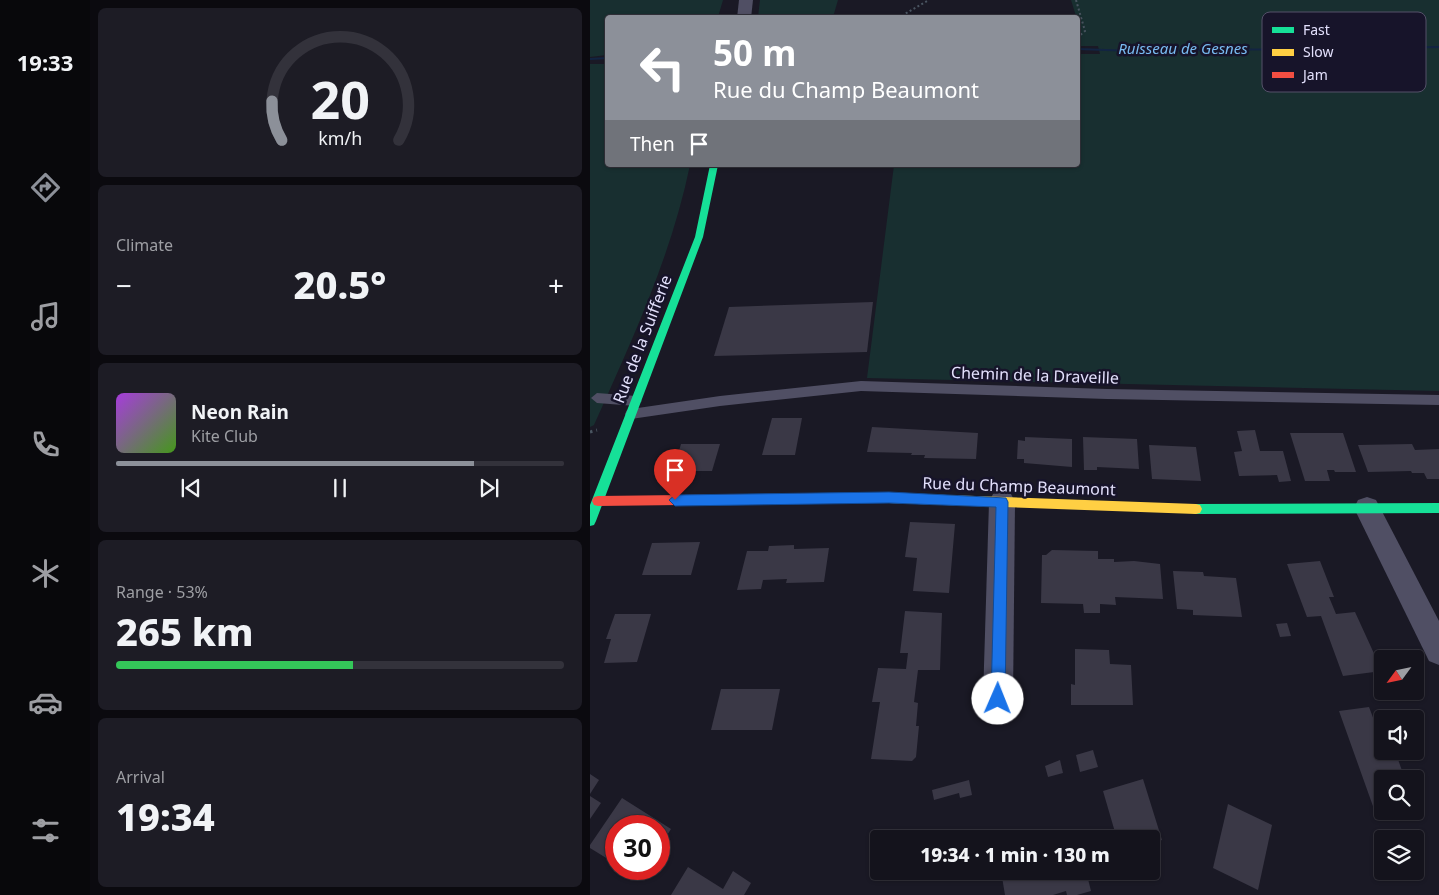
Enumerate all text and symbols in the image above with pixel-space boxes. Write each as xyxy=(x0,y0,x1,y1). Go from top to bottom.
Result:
legend xyxy=(1262,12,1426,92)
text: Fast xyxy=(1303,20,1330,39)
text: 50 m xyxy=(713,29,796,76)
icon: left xyxy=(630,35,695,100)
water label: Ruisseau de Gesnes xyxy=(1118,38,1248,58)
text: Slow xyxy=(1303,42,1334,61)
text: 19:33 xyxy=(17,47,73,77)
text: 20 xyxy=(310,63,370,134)
text: Jam xyxy=(1301,65,1328,84)
text: Rue du Champ Beaumont xyxy=(713,74,979,104)
text: km/h xyxy=(318,126,362,150)
icon: arrive xyxy=(685,130,713,158)
text: Then xyxy=(630,131,675,157)
icon: directions xyxy=(28,170,63,205)
text: Climate xyxy=(116,234,173,256)
text: 20.5° xyxy=(294,258,386,310)
text: − xyxy=(116,266,132,304)
text: + xyxy=(548,266,564,304)
street label: Rue de la Suifferie xyxy=(607,272,677,406)
icon: music xyxy=(28,299,63,334)
street label: Chemin de la Draveille xyxy=(951,361,1119,389)
text: Neon Rain xyxy=(191,399,289,425)
text: Kite Club xyxy=(191,425,258,447)
icon: phone xyxy=(28,427,63,462)
pin xyxy=(654,449,696,500)
icon: arrive xyxy=(661,456,689,484)
street label: Rue du Champ Beaumont xyxy=(922,472,1116,500)
icon: previous xyxy=(177,474,205,502)
icon: pause xyxy=(326,474,354,502)
icon: next xyxy=(475,474,503,502)
icon: climate xyxy=(28,556,63,591)
text: Range · 53% xyxy=(116,581,208,603)
text: 265 km xyxy=(116,605,254,657)
north arrow xyxy=(1374,650,1424,700)
map controls xyxy=(1374,650,1424,880)
position arrow xyxy=(971,672,1023,724)
icon: car xyxy=(28,685,63,720)
button: sound xyxy=(1374,710,1424,760)
text: Arrival xyxy=(116,766,165,788)
button: search xyxy=(1374,770,1424,820)
text: 19:34 xyxy=(116,790,215,842)
icon: filters xyxy=(28,813,63,848)
speed limit sign: 30 xyxy=(605,815,670,880)
button: layers xyxy=(1374,830,1424,880)
text: 19:34 · 1 min · 130 m xyxy=(920,842,1110,868)

